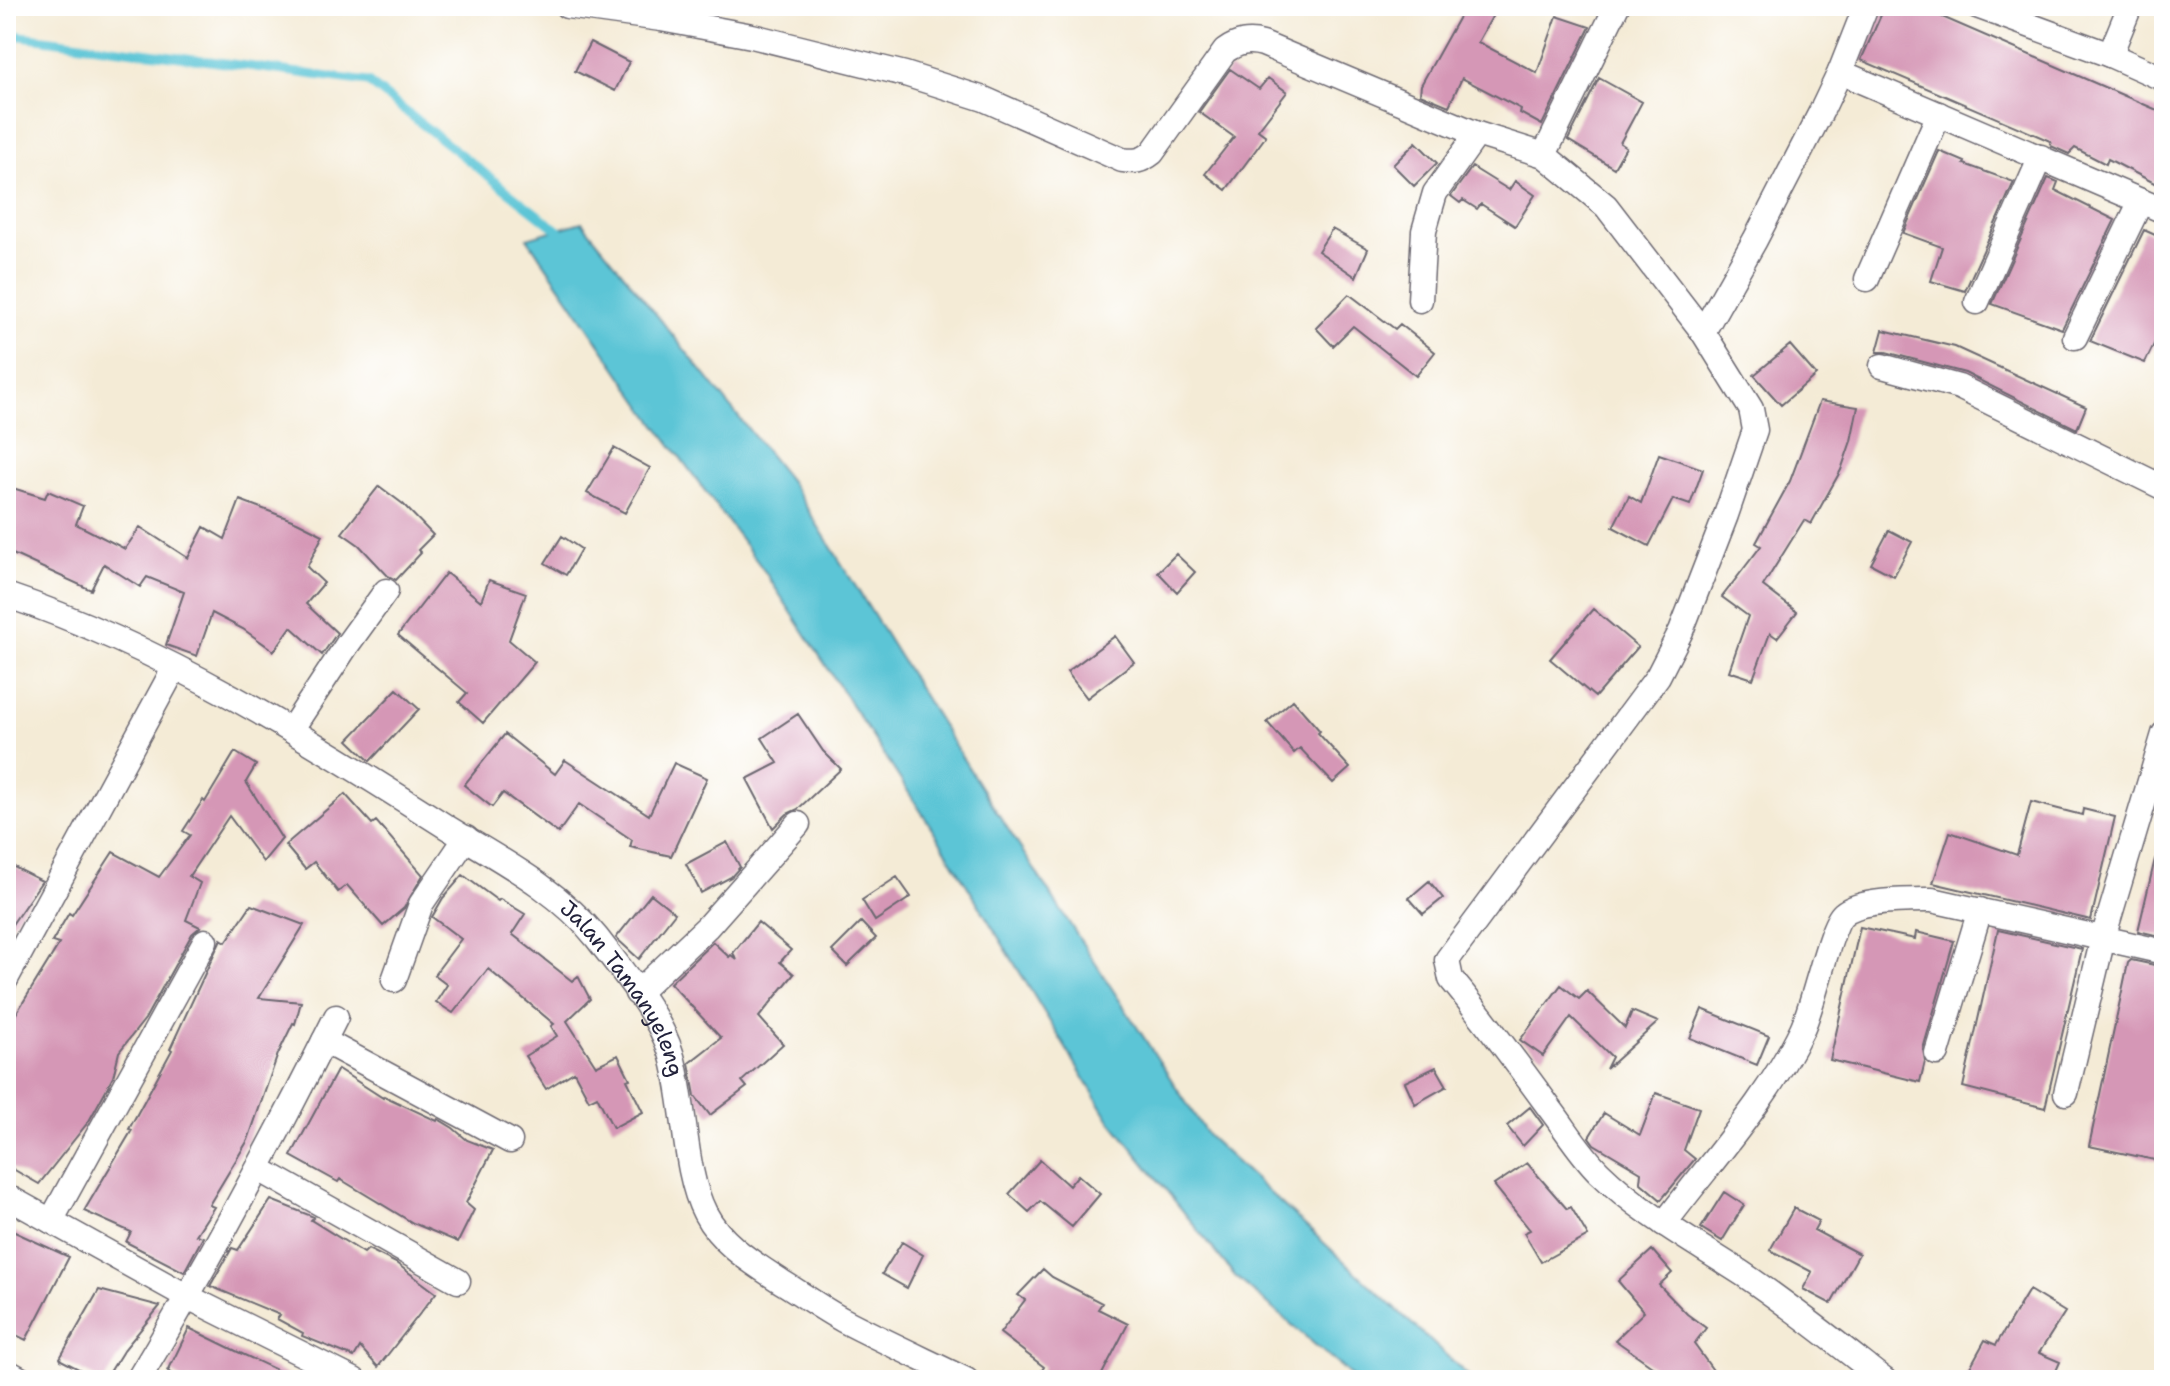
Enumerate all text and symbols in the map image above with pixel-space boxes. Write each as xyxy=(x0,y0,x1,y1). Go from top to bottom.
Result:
street label: Jalan Tamanyeleng xyxy=(554,894,690,1079)

